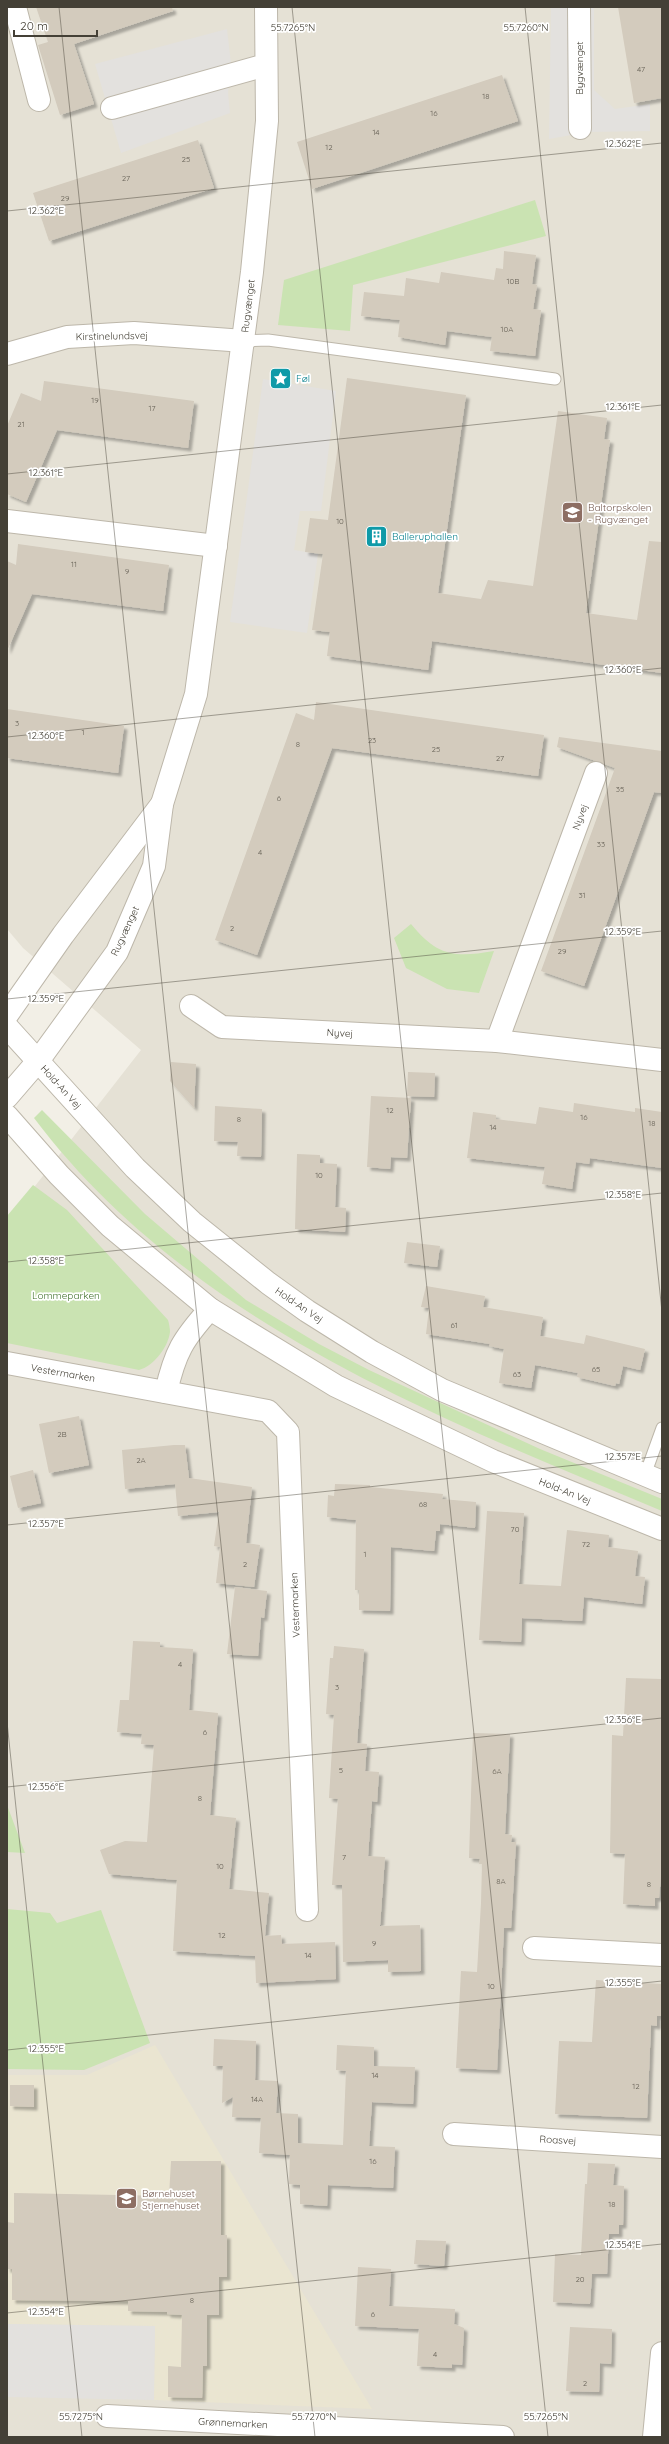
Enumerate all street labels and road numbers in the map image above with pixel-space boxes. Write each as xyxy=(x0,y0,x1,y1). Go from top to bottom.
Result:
street label: Bygvænget xyxy=(573,41,586,95)
street label: Rugvænget xyxy=(238,278,258,333)
street label: Kirstinelundsvej xyxy=(76,329,148,343)
street label: Nyvej xyxy=(569,802,591,832)
street label: Rugvænget xyxy=(108,903,142,958)
street label: Nyvej xyxy=(326,1026,354,1040)
street label: Hold-An Vej xyxy=(38,1062,84,1112)
street label: Hold-An Vej xyxy=(273,1284,325,1326)
street label: Vestermarken xyxy=(30,1361,96,1385)
street label: Hold-An Vej xyxy=(537,1475,593,1507)
street label: Vestermarken xyxy=(287,1572,303,1638)
street label: Roasvej xyxy=(539,2133,577,2147)
street label: Grønnemarken xyxy=(198,2415,268,2431)

